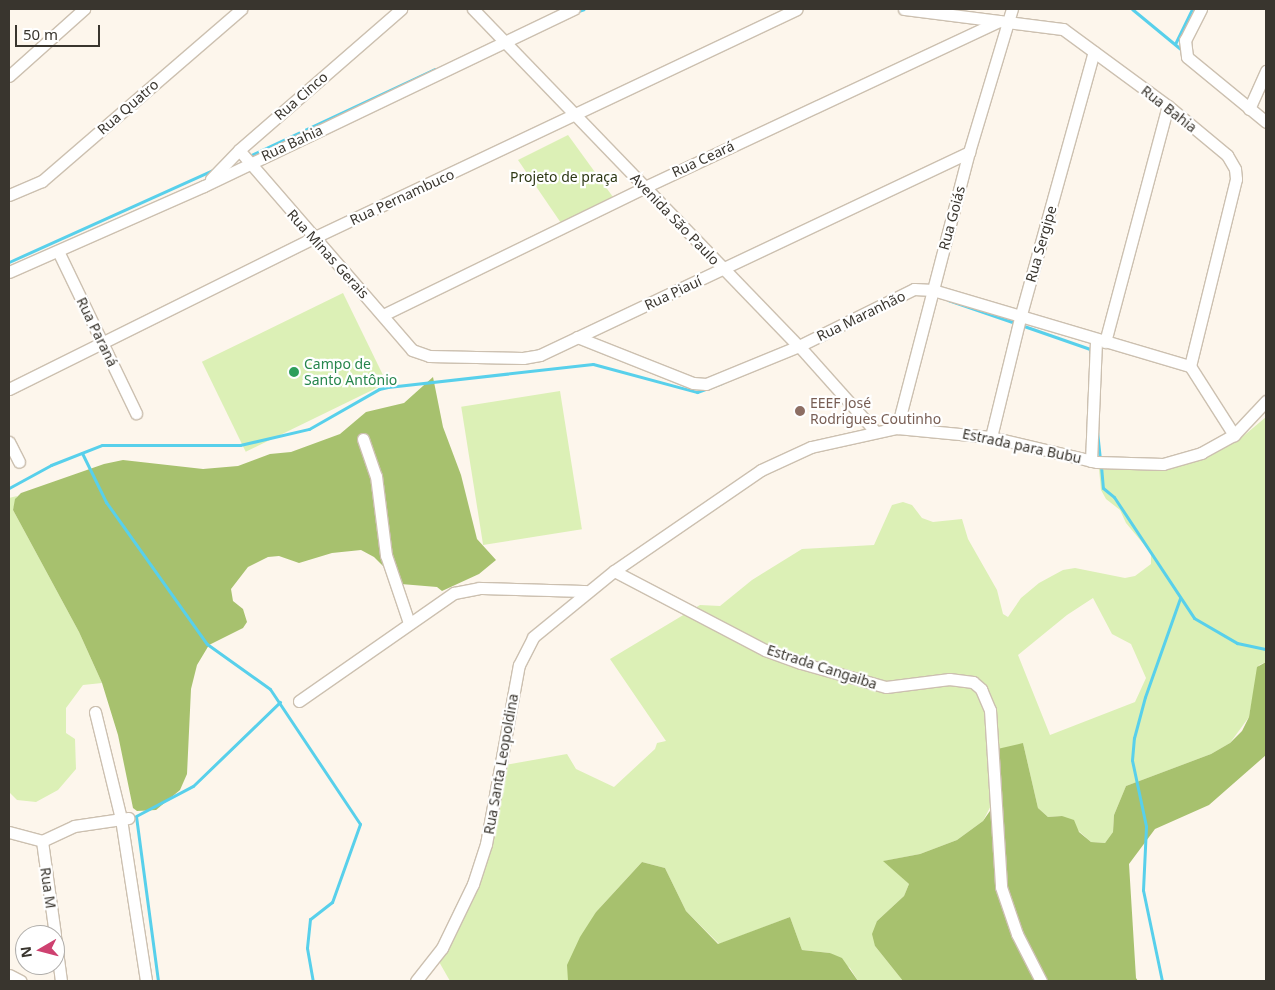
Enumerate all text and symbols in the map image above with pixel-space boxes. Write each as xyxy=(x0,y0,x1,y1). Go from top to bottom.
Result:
scale bar xyxy=(18,15,102,47)
text: 50 m xyxy=(23,24,58,44)
street label: Rua Cinco xyxy=(271,68,331,124)
street label: Rua Quatro xyxy=(94,76,162,138)
street label: Rua Bahia xyxy=(1138,82,1200,136)
street label: Rua Bahia xyxy=(259,121,325,165)
street label: Rua Ceará xyxy=(669,137,737,181)
street label: Rua Pernambuco xyxy=(347,165,457,229)
park label: Projeto de praça xyxy=(510,169,618,185)
street label: Avenida São Paulo xyxy=(627,170,723,268)
street label: Rua Goiás xyxy=(935,184,969,252)
street label: Rua Sergipe xyxy=(1022,204,1060,284)
street label: Rua Minas Gerais xyxy=(284,206,372,302)
street label: Rua Piauí xyxy=(642,272,704,314)
street label: Rua Maranhão xyxy=(814,287,908,345)
street label: Rua Paraná xyxy=(73,295,121,369)
place label: Campo de Santo Antônio xyxy=(304,356,397,388)
marker: Campo de Santo Antônio xyxy=(288,366,300,378)
place label: EEEF José Rodrigues Coutinho xyxy=(810,395,941,428)
marker: EEEF José Rodrigues Coutinho xyxy=(794,405,806,417)
street label: Estrada para Bubu xyxy=(961,425,1083,467)
street label: Estrada Cangaiba xyxy=(765,641,879,693)
street label: Rua Santa Leopoldina xyxy=(480,692,522,836)
street label: Rua M xyxy=(37,866,59,910)
north arrow xyxy=(15,925,65,975)
text: N xyxy=(15,945,36,959)

